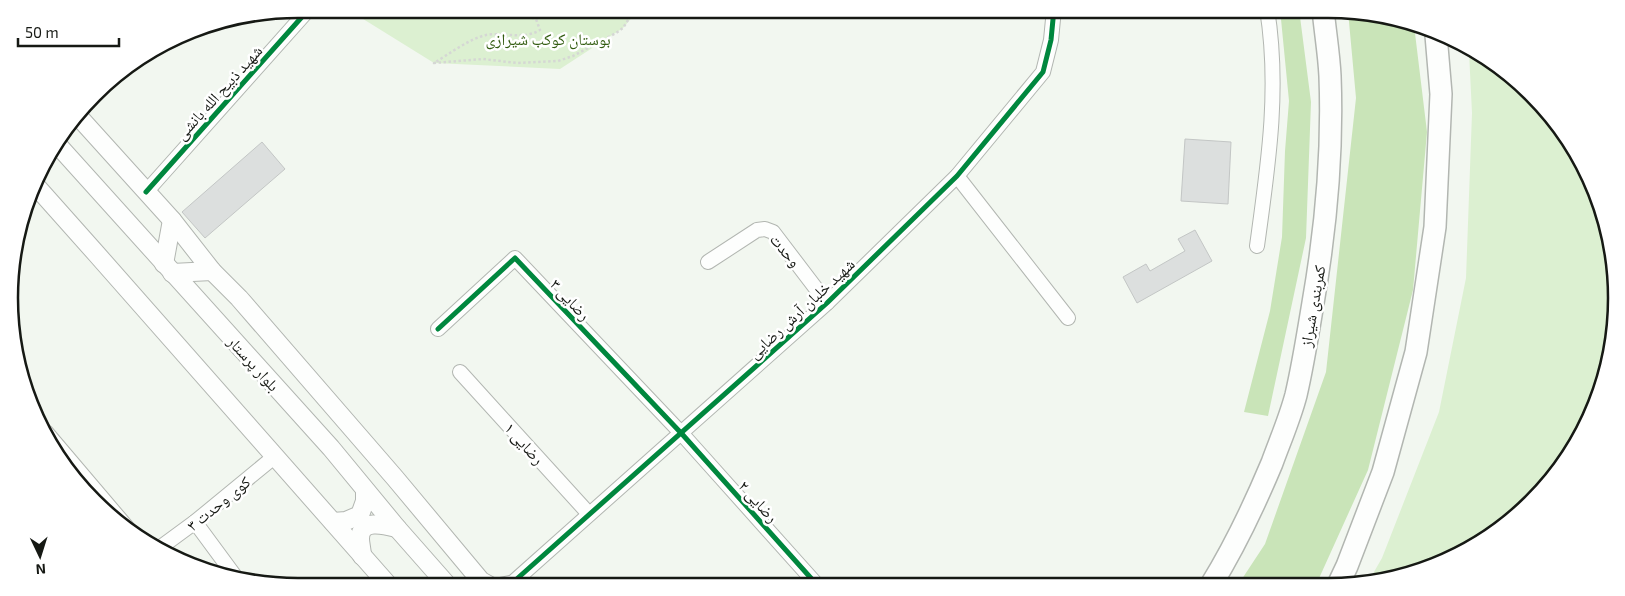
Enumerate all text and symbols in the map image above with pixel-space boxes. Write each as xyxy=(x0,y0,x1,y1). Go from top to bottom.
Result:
scale bar xyxy=(18,15,119,47)
text: 50 m xyxy=(25,23,59,41)
park label: بوستان کوکب شیرازی xyxy=(485,29,611,50)
street label: شهید ذبیح الله بانشی xyxy=(170,41,267,145)
street label: وحدت xyxy=(766,229,805,271)
street label: شهید خلبان آرش رضایی xyxy=(744,254,859,364)
street label: کمربندی شیراز xyxy=(1295,263,1331,350)
street label: رضایی ۳ xyxy=(546,274,595,325)
street label: بلوار پرستار xyxy=(223,331,284,395)
street label: رضایی ۱ xyxy=(500,418,549,469)
street label: کوی وحدت ۳ xyxy=(183,471,255,536)
street label: رضایی ۲ xyxy=(734,476,783,527)
north arrow xyxy=(15,531,65,581)
text: N xyxy=(35,561,47,578)

